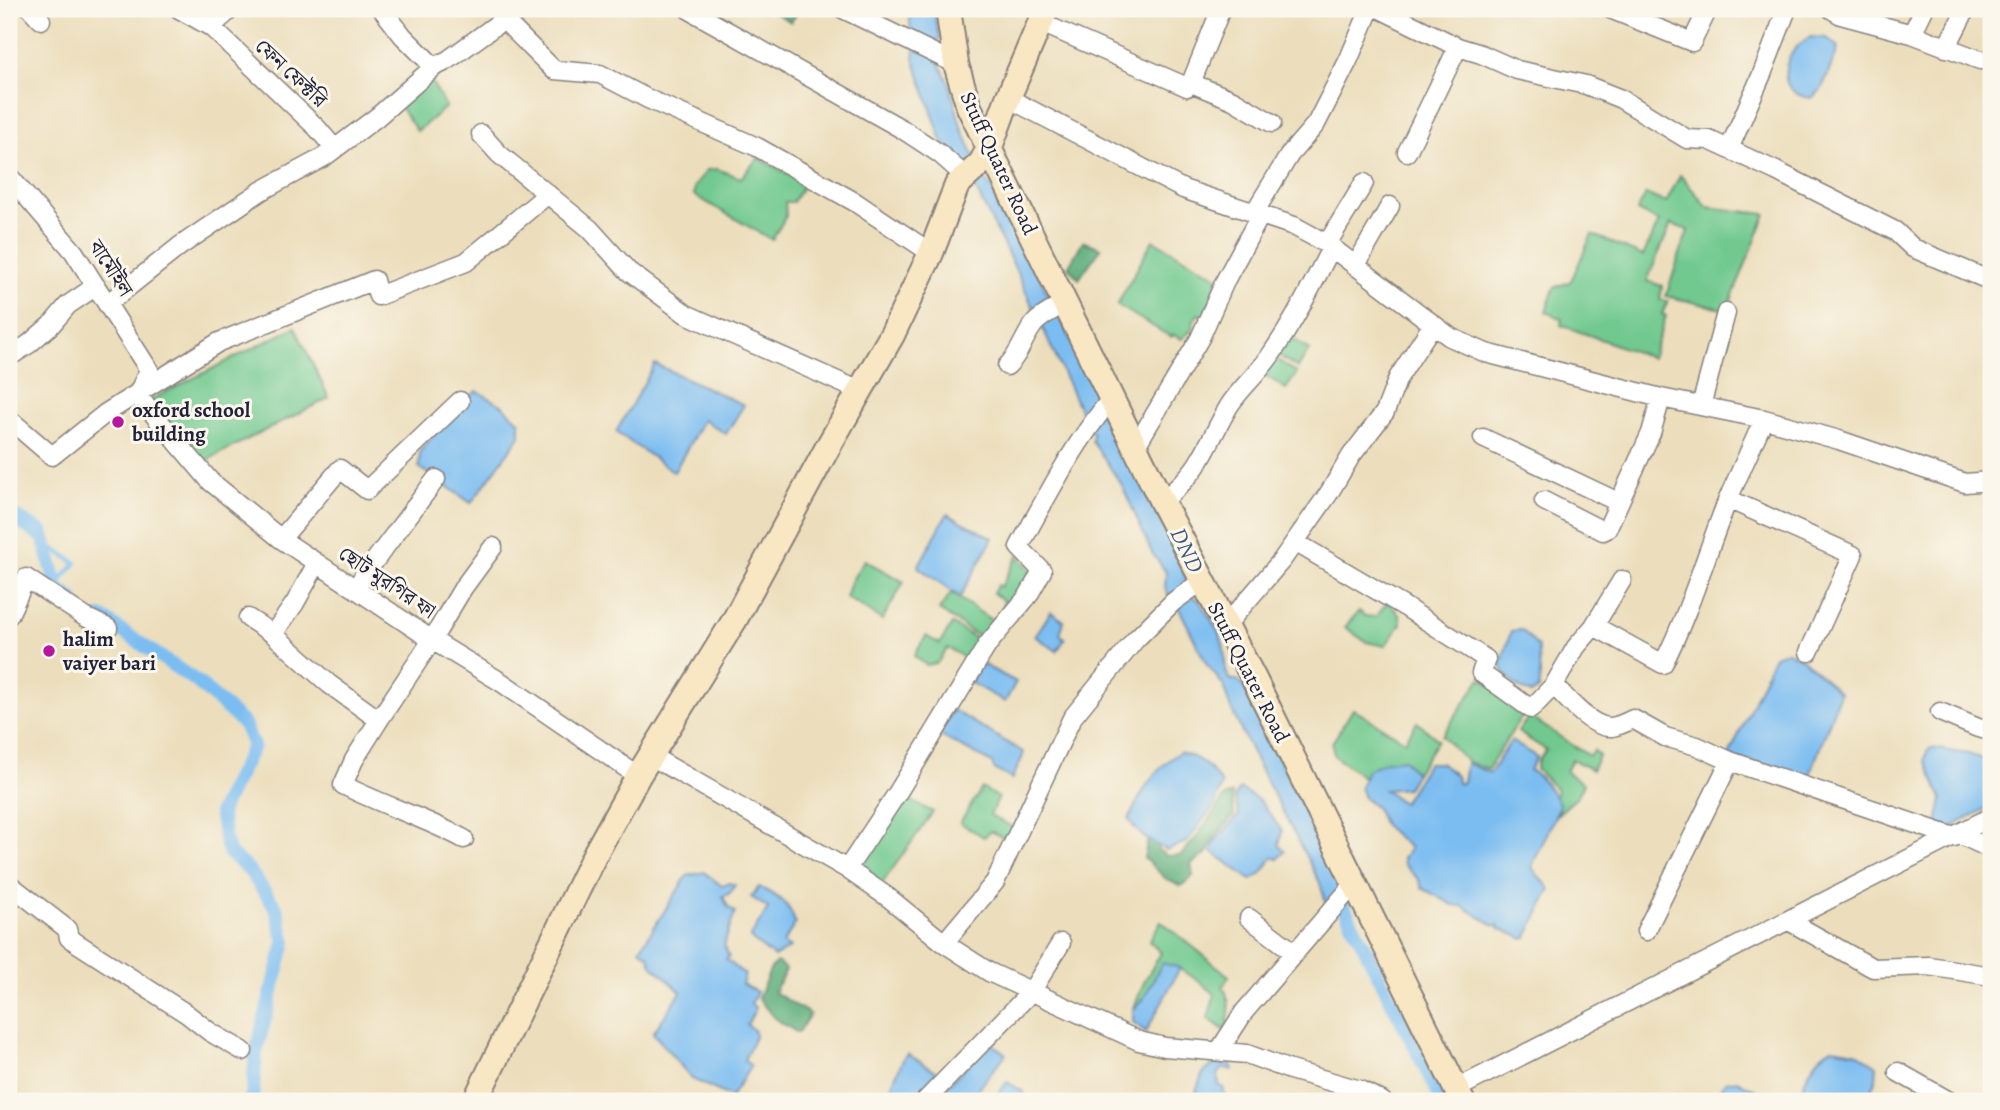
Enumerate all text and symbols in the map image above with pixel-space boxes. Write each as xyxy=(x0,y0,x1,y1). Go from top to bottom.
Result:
street label: ফেন ফেক্টরি xyxy=(249,32,334,114)
street label: Stuff Quater Road xyxy=(954,87,1045,240)
street label: বামৌইল xyxy=(82,234,140,303)
place label: oxford school building xyxy=(131,396,251,448)
marker: oxford school building xyxy=(110,414,126,430)
water label: DND xyxy=(1163,522,1211,578)
street label: ছোট মুরগির ফা xyxy=(333,539,441,625)
street label: Stuff Quater Road xyxy=(1201,597,1297,748)
place label: halim vaiyer bari xyxy=(62,625,156,677)
marker: halim vaiyer bari xyxy=(41,643,57,659)

